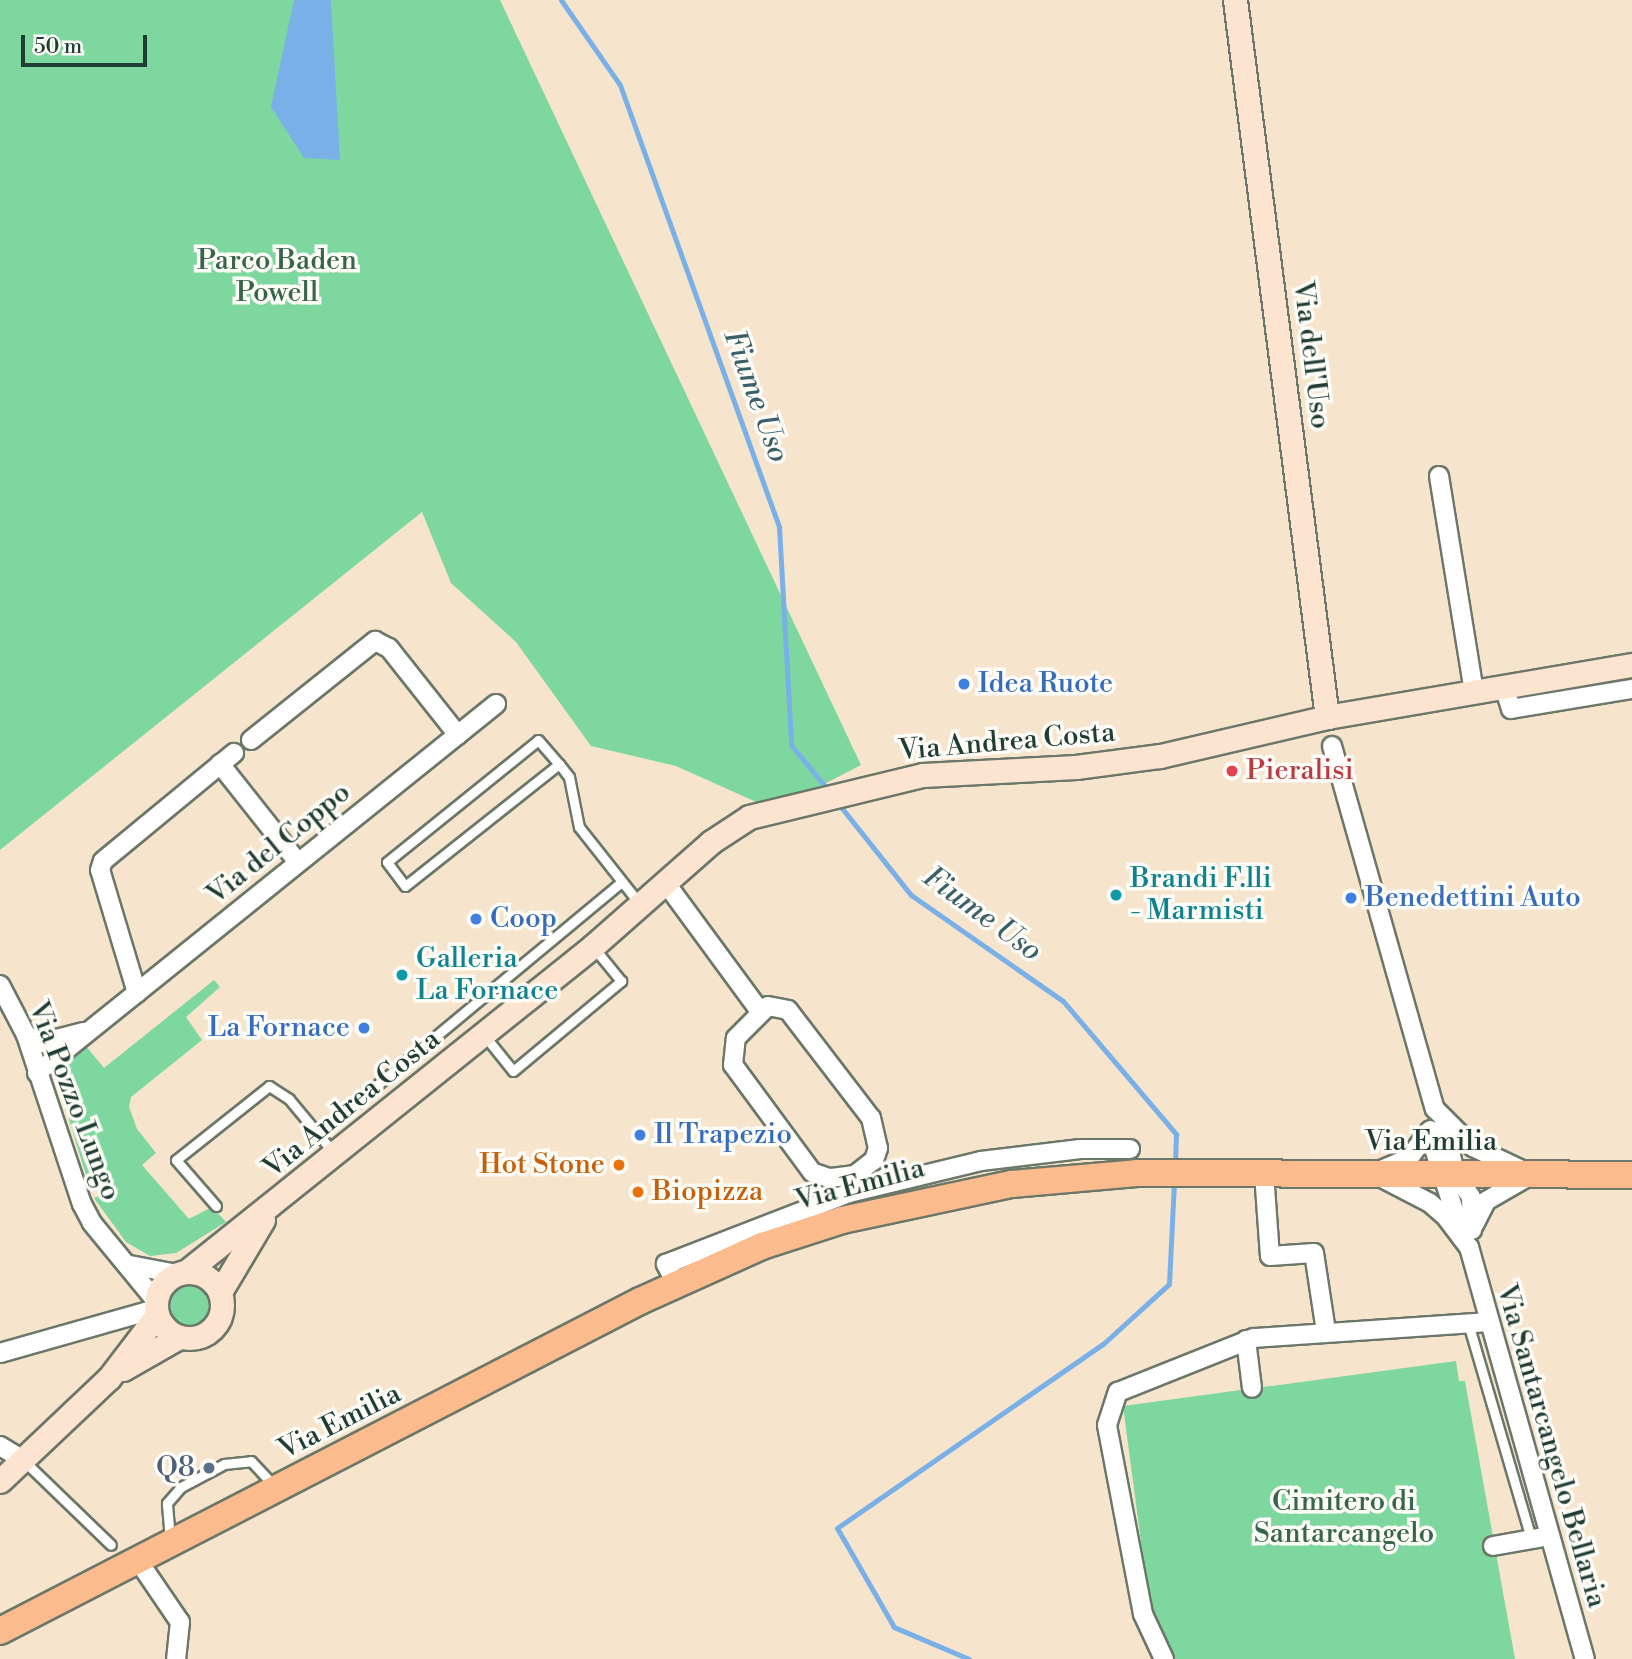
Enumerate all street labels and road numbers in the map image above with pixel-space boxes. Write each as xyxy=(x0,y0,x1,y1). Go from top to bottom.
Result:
street label: Via dell'Uso xyxy=(1285,279,1337,431)
street label: Via Andrea Costa xyxy=(897,716,1117,768)
street label: Via del Coppo xyxy=(201,776,357,912)
street label: Via Pozzo Lungo xyxy=(21,997,127,1205)
street label: Via Andrea Costa xyxy=(257,1023,447,1185)
street label: Via Emilia xyxy=(1365,1125,1497,1159)
street label: Via Emilia xyxy=(792,1152,928,1218)
street label: Via Santarcangelo Bellaria xyxy=(1489,1281,1613,1611)
street label: Via Emilia xyxy=(273,1377,407,1467)

